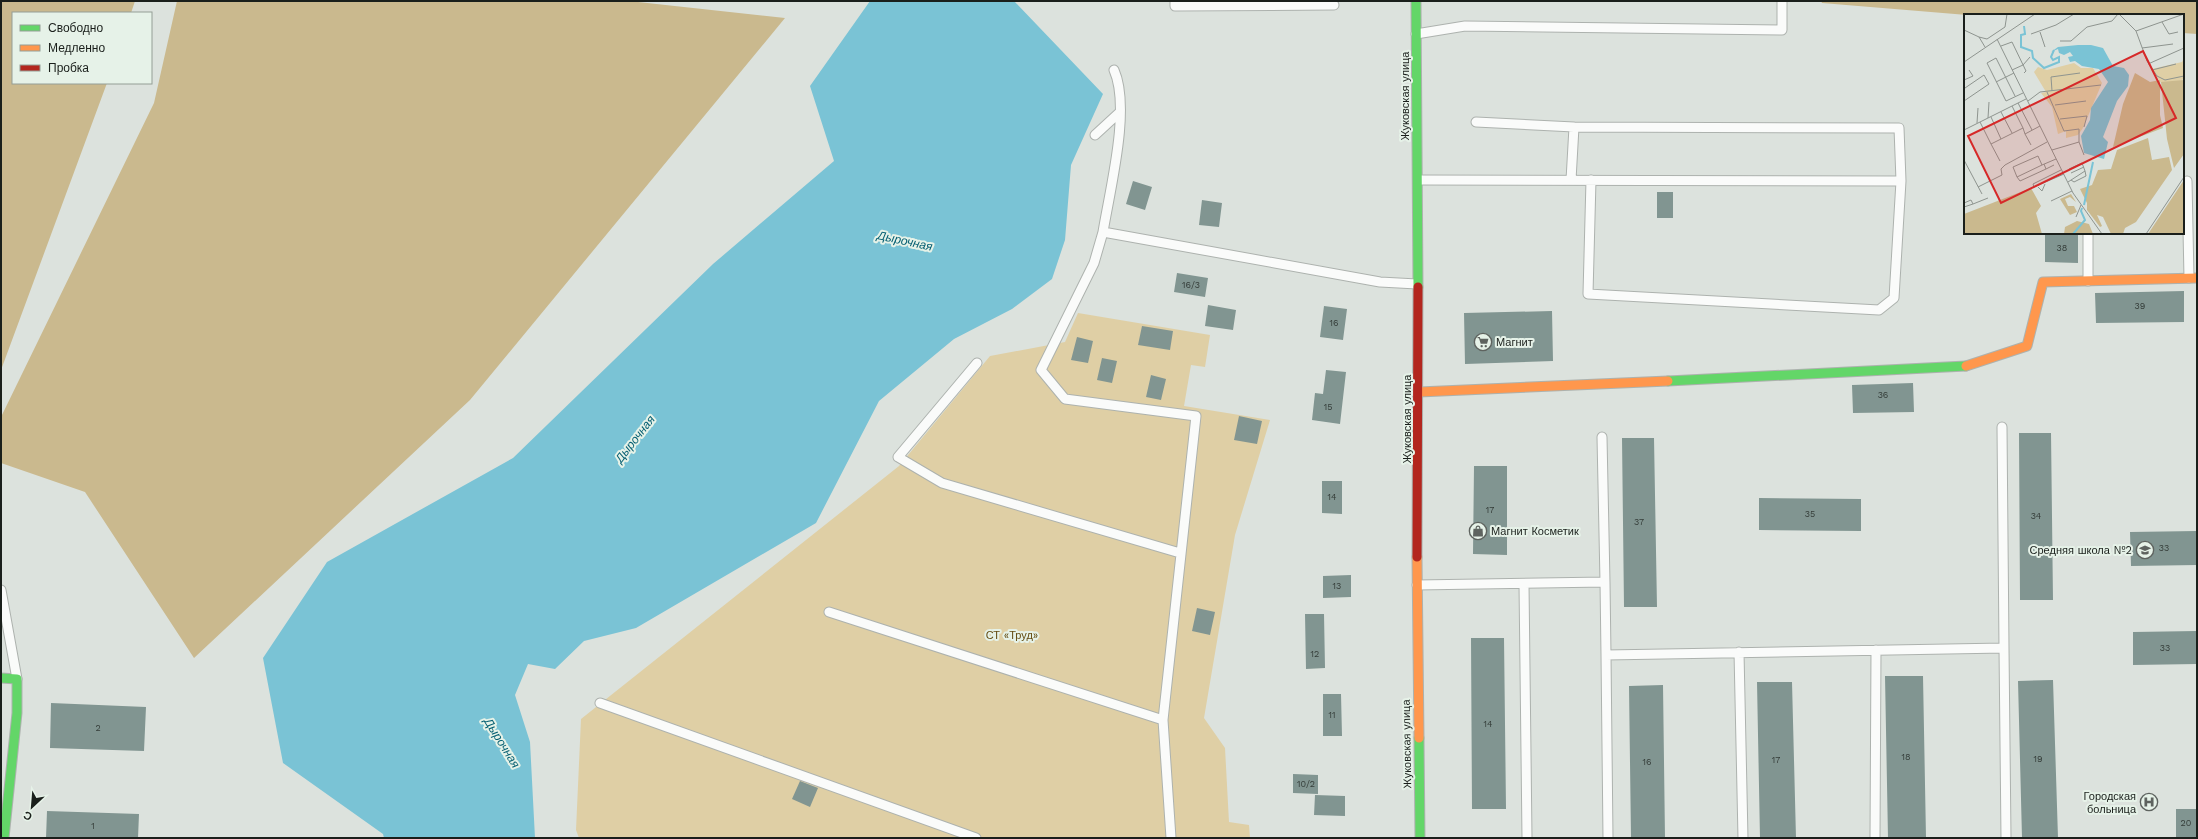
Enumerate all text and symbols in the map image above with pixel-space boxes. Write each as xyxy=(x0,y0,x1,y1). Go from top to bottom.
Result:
legend xyxy=(12,12,152,84)
inset map xyxy=(1964,14,2184,234)
text: Свободно xyxy=(48,21,103,35)
text: Медленно xyxy=(48,41,105,55)
street label: Жуковская улица xyxy=(1399,51,1412,140)
text: Пробка xyxy=(48,61,89,75)
water label: Дырочная xyxy=(874,228,934,254)
house number: 38 xyxy=(2057,243,2067,253)
house number: 16/3 xyxy=(1182,280,1200,290)
house number: 39 xyxy=(2135,301,2145,311)
house number: 16 xyxy=(1330,318,1338,328)
supermarket icon: Магнит xyxy=(1473,332,1493,352)
place label: Магнит xyxy=(1496,336,1533,349)
street label: Жуковская улица xyxy=(1401,374,1414,463)
house number: 36 xyxy=(1878,390,1888,400)
house number: 15 xyxy=(1324,402,1332,412)
water label: Дырочная xyxy=(611,412,658,467)
house number: 14 xyxy=(1327,492,1337,502)
house number: 17 xyxy=(1486,505,1494,515)
house number: 35 xyxy=(1805,509,1815,519)
house number: 34 xyxy=(2031,511,2042,521)
house number: 37 xyxy=(1634,517,1644,527)
shop icon: Магнит Косметик xyxy=(1468,521,1488,541)
place label: Магнит Косметик xyxy=(1491,525,1579,538)
school or university icon: Средняя школа №2 xyxy=(2135,540,2155,560)
house number: 33 xyxy=(2159,543,2169,553)
place label: Средняя школа №2 xyxy=(2030,544,2132,557)
house number: 13 xyxy=(1333,581,1341,591)
park label: СТ «Труд» xyxy=(986,629,1038,642)
house number: 33 xyxy=(2160,643,2170,653)
house number: 12 xyxy=(1311,649,1319,659)
street label: Жуковская улица xyxy=(1400,699,1414,789)
house number: 11 xyxy=(1328,710,1336,720)
water label: Дырочная xyxy=(480,714,523,771)
house number: 14 xyxy=(1483,719,1493,729)
house number: 2 xyxy=(95,723,101,733)
house number: 18 xyxy=(1901,752,1911,762)
house number: 19 xyxy=(2033,754,2043,764)
house number: 17 xyxy=(1772,755,1780,765)
house number: 16 xyxy=(1643,757,1651,767)
house number: 10/2 xyxy=(1297,779,1315,789)
north arrow xyxy=(12,787,52,827)
place label: Городская больница xyxy=(2084,790,2137,816)
hospital icon: Городская больница xyxy=(2139,792,2159,812)
text: С xyxy=(21,808,34,823)
house number: 20 xyxy=(2181,818,2192,828)
house number: 1 xyxy=(91,821,95,831)

